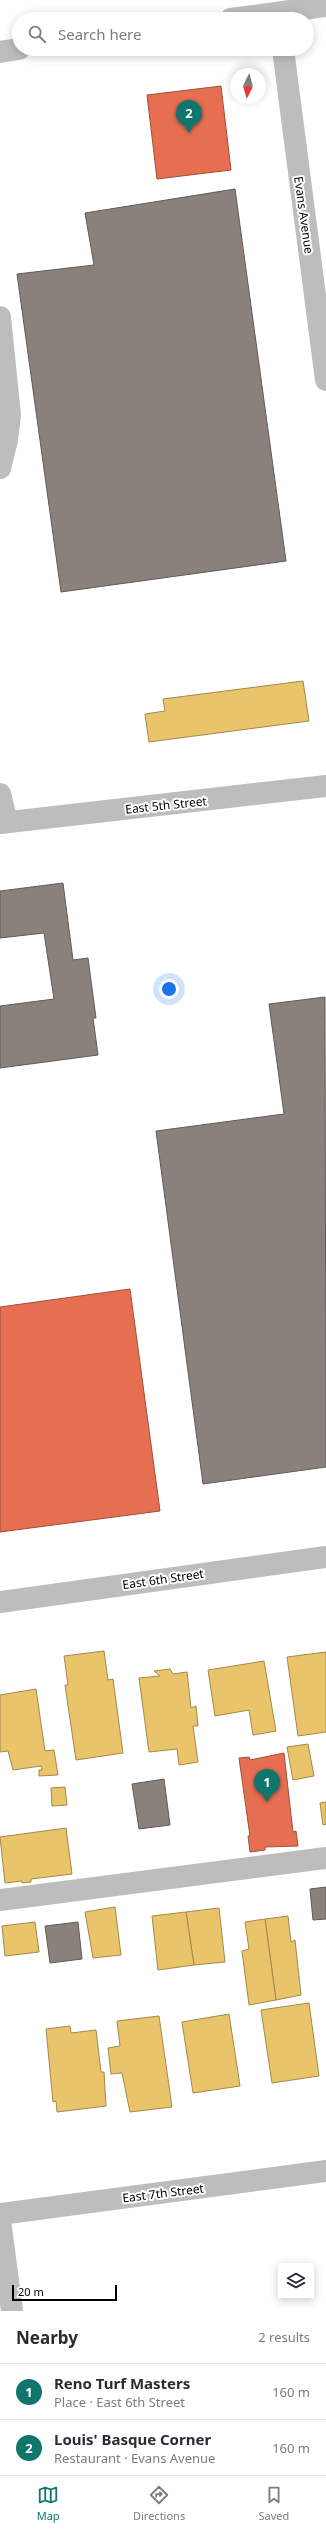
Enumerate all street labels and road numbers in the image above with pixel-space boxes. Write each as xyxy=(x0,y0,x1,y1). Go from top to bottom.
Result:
street label: Evans Avenue xyxy=(290,175,318,255)
street label: East 5th Street xyxy=(124,792,208,818)
street label: East 6th Street xyxy=(121,1565,205,1593)
street label: East 7th Street xyxy=(121,2179,205,2206)

